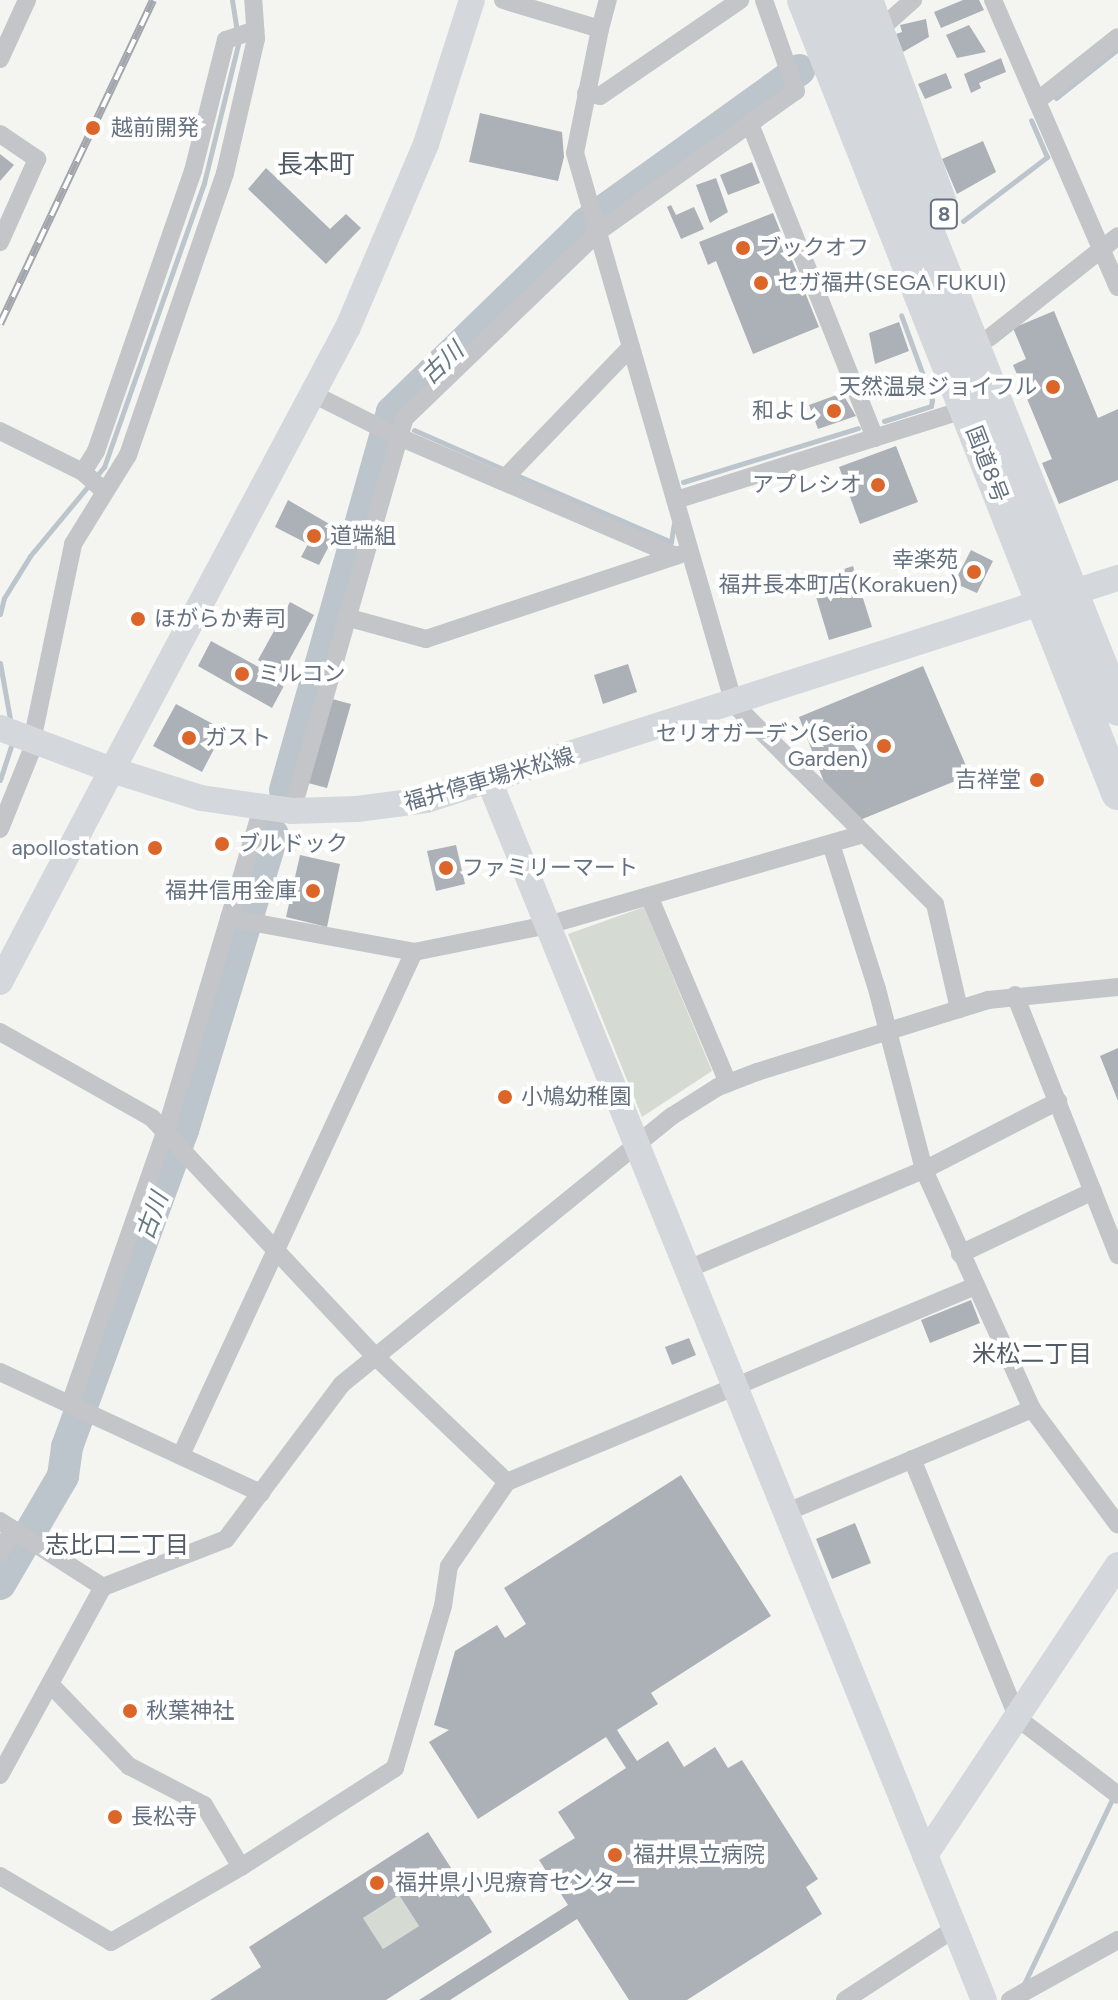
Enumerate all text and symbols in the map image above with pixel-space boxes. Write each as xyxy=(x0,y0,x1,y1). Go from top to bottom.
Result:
place label: 越前開発 xyxy=(111,115,199,141)
marker: 越前開発 xyxy=(82,117,104,139)
district label: 長本町 xyxy=(277,149,355,181)
road number: 8 xyxy=(928,198,960,230)
place label: ブックオフ xyxy=(759,235,869,261)
marker: ブックオフ xyxy=(734,239,752,257)
place label: セガ福井(SEGA FUKUI) xyxy=(777,270,1006,296)
marker: セガ福井(SEGA FUKUI) xyxy=(752,274,770,292)
water label: 古川 xyxy=(415,336,469,390)
place label: 天然温泉ジョイフル xyxy=(839,374,1037,400)
marker: 天然温泉ジョイフル xyxy=(1044,378,1062,396)
place label: 和よし xyxy=(752,398,818,424)
marker: 和よし xyxy=(825,402,843,420)
street label: 国道8号 xyxy=(960,422,1014,506)
place label: アプレシオ xyxy=(752,472,862,498)
marker: アプレシオ xyxy=(869,476,887,494)
place label: 道端組 xyxy=(330,523,396,549)
marker: 道端組 xyxy=(305,527,323,545)
place label: 幸楽苑 福井長本町店(Korakuen) xyxy=(719,546,958,598)
marker: 幸楽苑 福井長本町店(Korakuen) xyxy=(965,563,983,581)
place label: ほがらか寿司 xyxy=(154,606,286,632)
marker: ほがらか寿司 xyxy=(129,610,147,628)
place label: ミルコン xyxy=(258,661,346,687)
marker: ミルコン xyxy=(233,665,251,683)
place label: セリオガーデン(Serio Garden) xyxy=(655,720,868,772)
place label: ガスト xyxy=(205,725,271,751)
marker: ガスト xyxy=(180,729,198,747)
marker: セリオガーデン(Serio Garden) xyxy=(875,737,893,755)
street label: 福井停車場米松線 xyxy=(401,742,577,816)
place label: 吉祥堂 xyxy=(955,767,1021,793)
marker: 吉祥堂 xyxy=(1028,771,1046,789)
place label: ブルドック xyxy=(238,831,348,857)
place label: apollostation xyxy=(11,835,139,861)
marker: ブルドック xyxy=(213,835,231,853)
marker: apollostation xyxy=(146,839,164,857)
place label: ファミリーマート xyxy=(462,855,638,881)
marker: ファミリーマート xyxy=(437,859,455,877)
place label: 福井信用金庫 xyxy=(165,878,297,904)
marker: 福井信用金庫 xyxy=(304,882,322,900)
place label: 小鳩幼稚園 xyxy=(521,1084,631,1110)
marker: 小鳩幼稚園 xyxy=(496,1088,514,1106)
water label: 古川 xyxy=(130,1189,174,1243)
district label: 米松二丁目 xyxy=(972,1340,1092,1368)
district label: 志比口二丁目 xyxy=(45,1531,189,1559)
place label: 秋葉神社 xyxy=(146,1698,234,1724)
marker: 秋葉神社 xyxy=(121,1702,139,1720)
place label: 長松寺 xyxy=(131,1804,197,1830)
marker: 長松寺 xyxy=(106,1808,124,1826)
place label: 福井県立病院 xyxy=(633,1842,765,1868)
marker: 福井県立病院 xyxy=(604,1844,626,1866)
place label: 福井県小児療育センター xyxy=(395,1870,637,1896)
marker: 福井県小児療育センター xyxy=(366,1872,388,1894)

